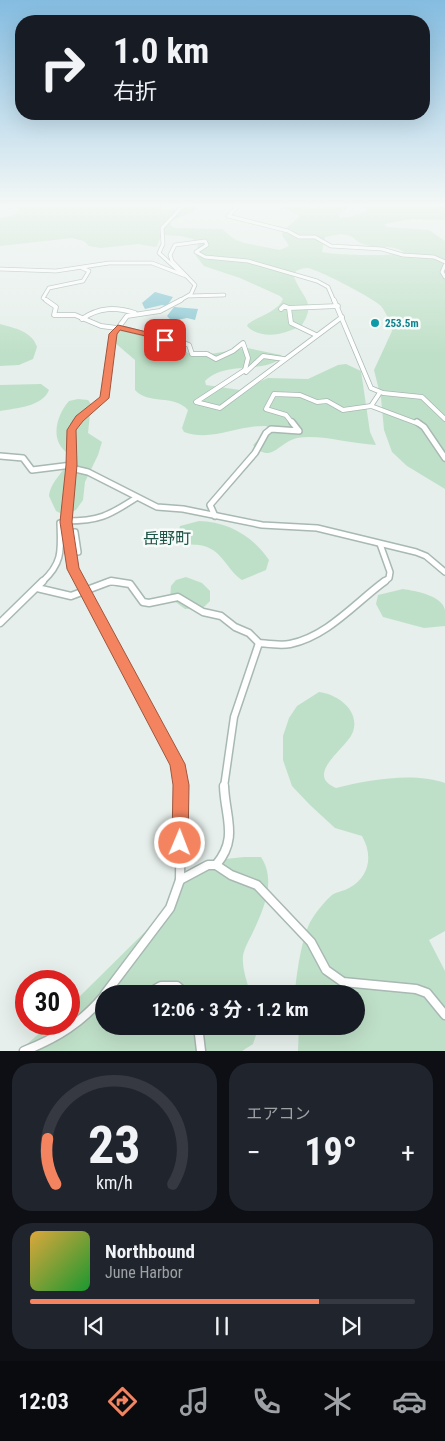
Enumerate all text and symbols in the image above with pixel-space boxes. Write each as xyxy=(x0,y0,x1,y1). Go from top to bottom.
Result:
text: 1.0 km xyxy=(113,31,209,72)
icon: right xyxy=(30,35,95,100)
text: 右折 xyxy=(113,79,157,104)
marker: 253.5m xyxy=(369,317,381,329)
place label: 253.5m xyxy=(385,317,419,330)
pin xyxy=(144,319,186,361)
icon: arrive xyxy=(151,326,179,354)
district label: 岳野町 xyxy=(143,529,191,548)
position arrow xyxy=(153,816,205,868)
speed limit sign: 30 xyxy=(15,970,80,1035)
text: 12:06 · 3 分 · 1.2 km xyxy=(151,998,309,1021)
text: エアコン xyxy=(247,1104,311,1123)
text: 23 xyxy=(88,1115,141,1176)
text: 19° xyxy=(304,1130,357,1174)
text: − xyxy=(247,1136,261,1169)
text: + xyxy=(401,1136,415,1169)
text: km/h xyxy=(96,1172,133,1193)
text: Northbound xyxy=(105,1240,195,1263)
text: June Harbor xyxy=(105,1263,183,1282)
icon: previous xyxy=(80,1312,108,1340)
icon: pause xyxy=(208,1312,236,1340)
icon: next xyxy=(337,1312,365,1340)
icon: directions xyxy=(105,1384,140,1419)
icon: music xyxy=(177,1384,212,1419)
icon: phone xyxy=(249,1384,284,1419)
icon: climate xyxy=(320,1384,355,1419)
icon: car xyxy=(392,1384,427,1419)
text: 12:03 xyxy=(18,1389,69,1414)

